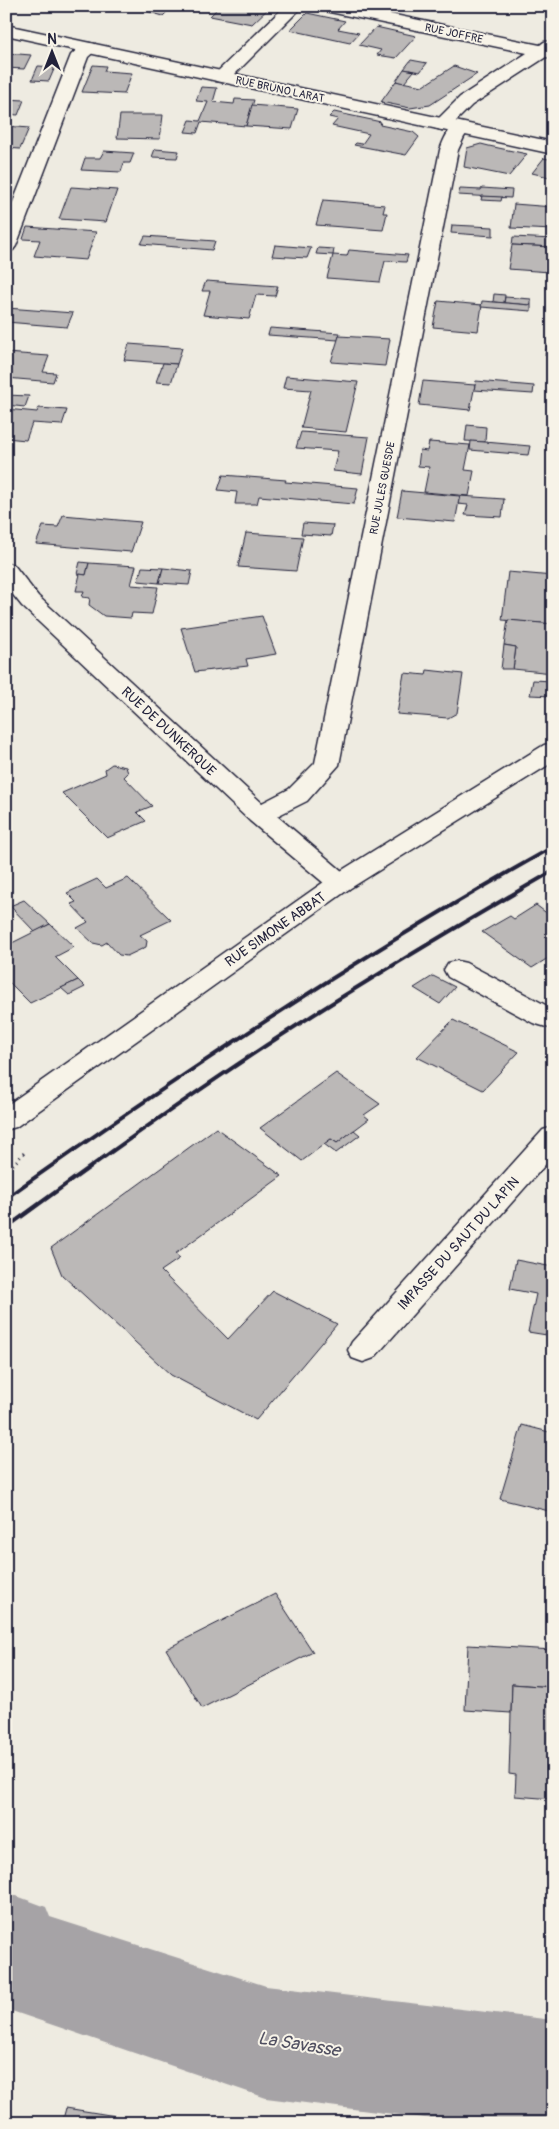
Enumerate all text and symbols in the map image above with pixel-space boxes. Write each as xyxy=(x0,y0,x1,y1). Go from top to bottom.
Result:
street label: RUE JOFFRE xyxy=(424,21,485,46)
north arrow xyxy=(28,28,78,78)
text: N xyxy=(47,31,57,48)
street label: RUE BRUNO LARAT xyxy=(234,74,326,105)
street label: RUE JULES GUESDE xyxy=(367,440,398,536)
street label: RUE DE DUNKERQUE xyxy=(118,683,220,780)
street label: RUE SIMONE ABBAT xyxy=(222,888,329,970)
street label: IMPASSE DU SAUT DU LAPIN xyxy=(394,1173,523,1314)
water label: La Savasse xyxy=(256,2027,344,2063)

